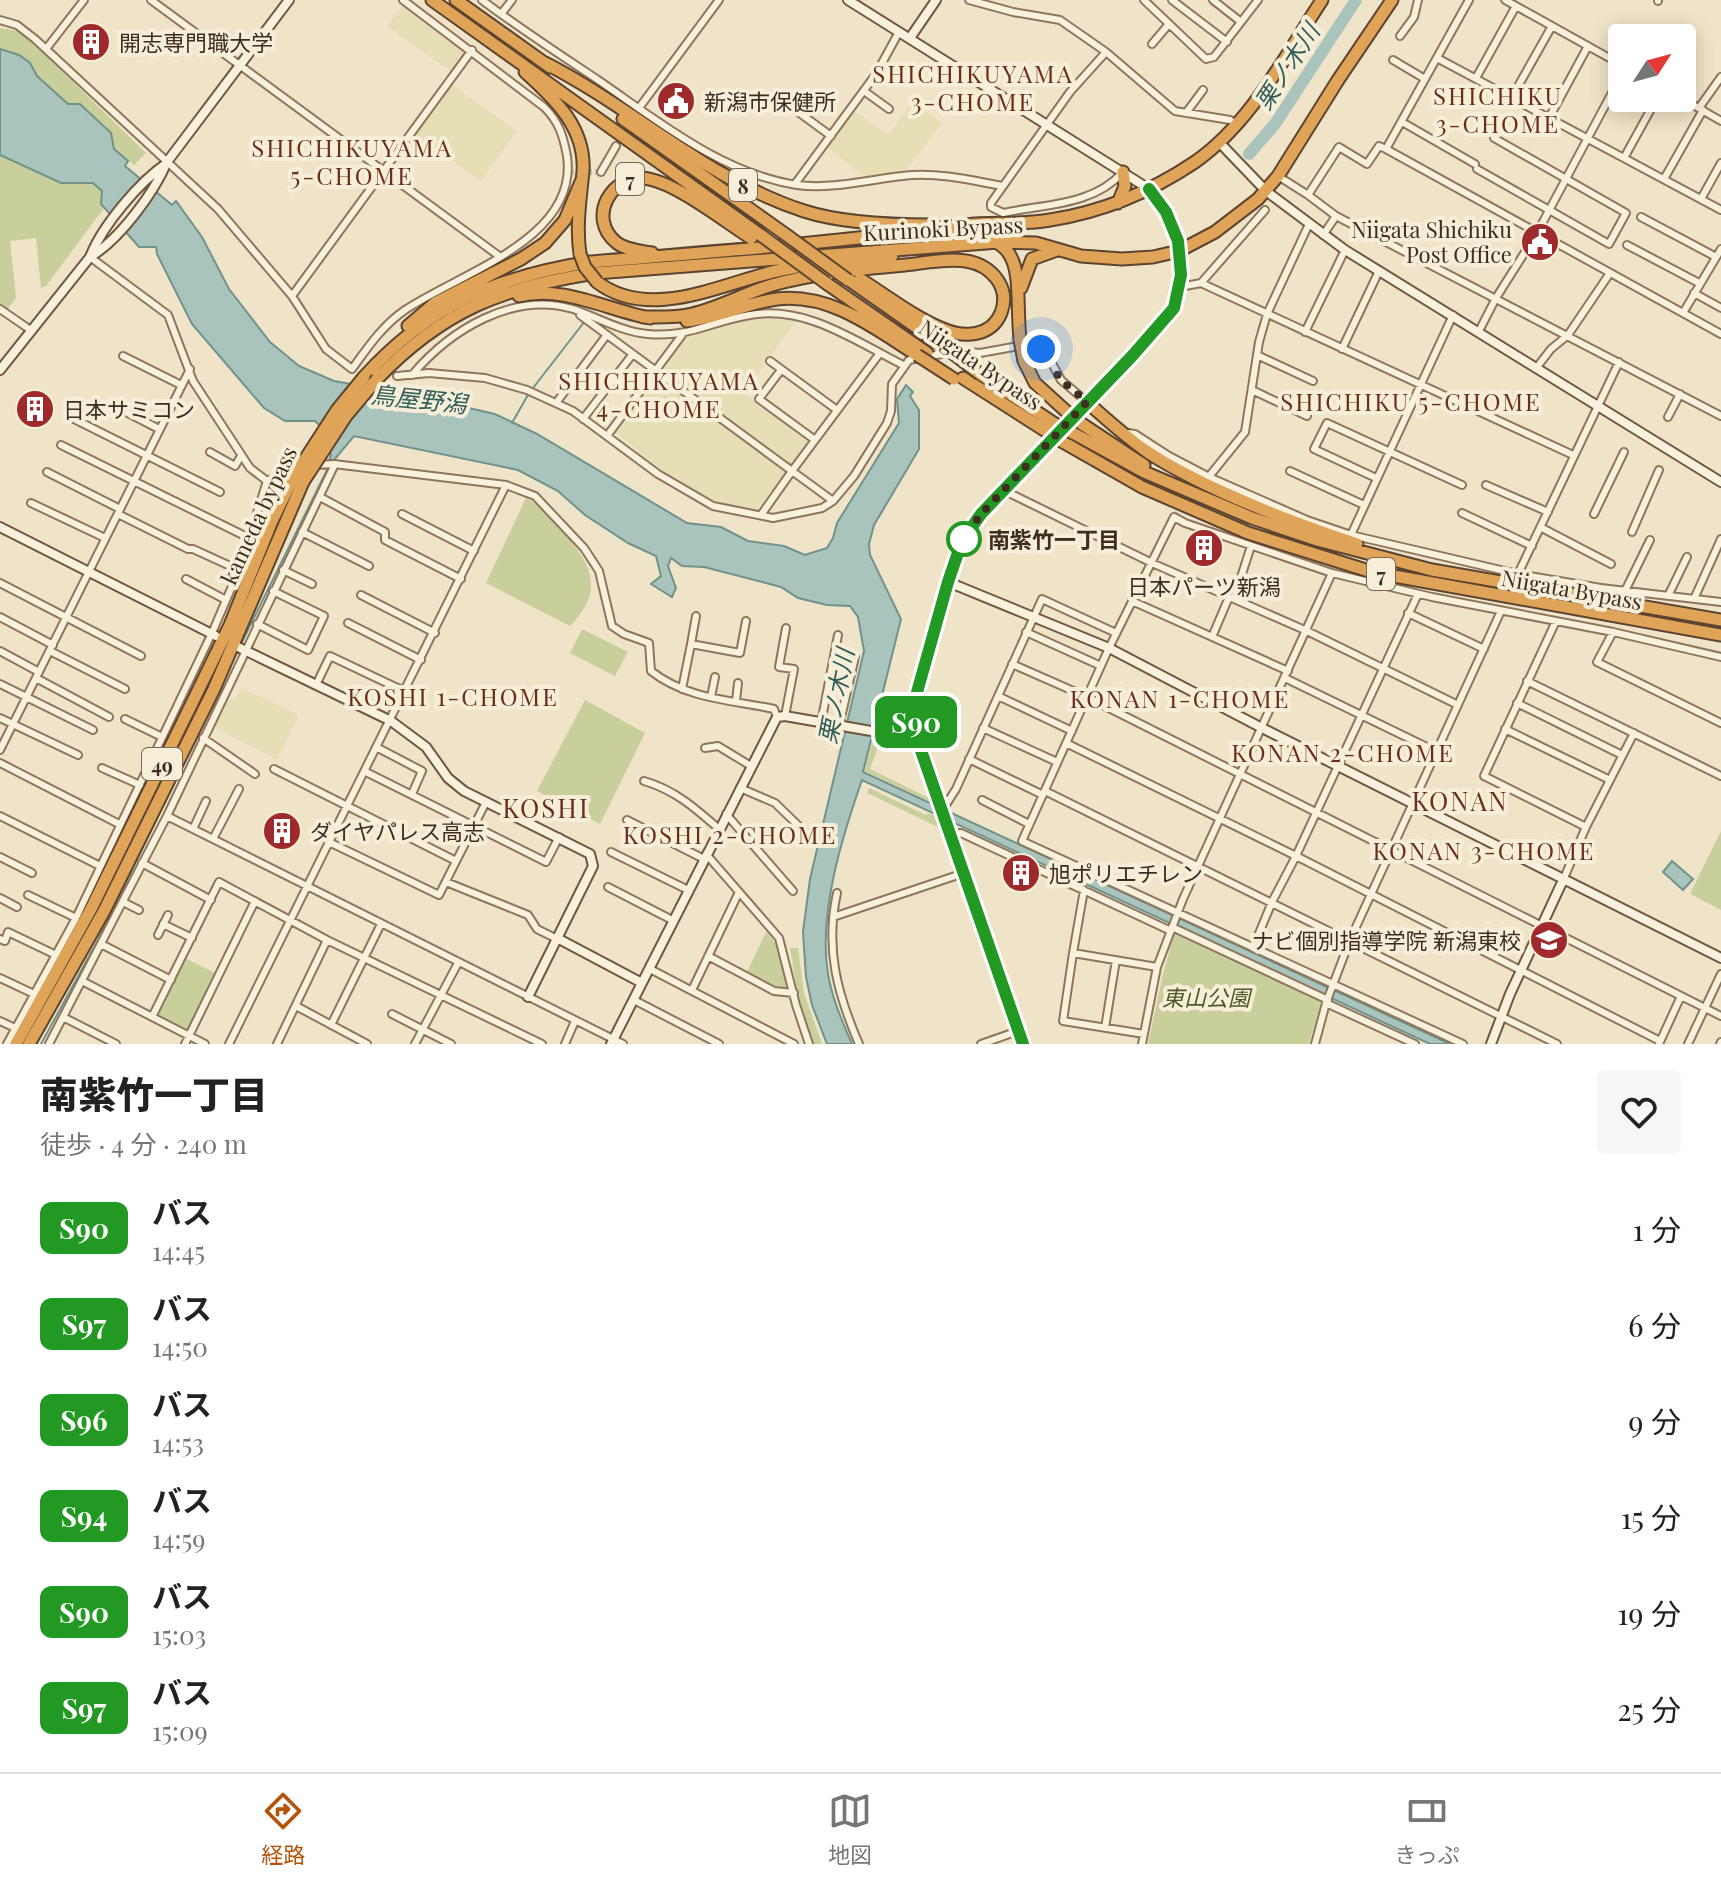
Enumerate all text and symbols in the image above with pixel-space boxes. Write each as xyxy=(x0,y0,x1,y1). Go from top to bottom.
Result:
water label: 栗ノ木川 xyxy=(1246,15,1327,115)
building icon: 開志専門職大学 xyxy=(70,21,112,63)
north arrow xyxy=(1608,24,1696,112)
map controls xyxy=(1608,24,1696,112)
place label: 開志専門職大学 xyxy=(119,27,273,57)
district label: SHICHIKUYAMA 3-CHOME xyxy=(872,57,1074,117)
district label: SHICHIKU 3-CHOME xyxy=(1433,79,1563,139)
public building icon: 新潟市保健所 xyxy=(655,80,697,122)
place label: 新潟市保健所 xyxy=(704,86,836,116)
district label: SHICHIKUYAMA 5-CHOME xyxy=(251,131,453,191)
road number: 7 xyxy=(616,163,644,195)
road number: 8 xyxy=(729,169,757,201)
street label: Kurinoki Bypass xyxy=(862,209,1024,247)
place label: Niigata Shichiku Post Office xyxy=(1351,214,1512,269)
public building icon: Niigata Shichiku Post Office xyxy=(1519,221,1561,263)
street label: Niigata Bypass xyxy=(914,312,1048,416)
your location xyxy=(1021,329,1061,369)
district label: SHICHIKUYAMA 4-CHOME xyxy=(558,364,760,424)
water label: 鳥屋野潟 xyxy=(370,377,471,419)
district label: SHICHIKU 5-CHOME xyxy=(1280,385,1542,417)
building icon: 日本サミコン xyxy=(14,388,56,430)
place label: 日本サミコン xyxy=(63,394,195,424)
street label: kameda bypass xyxy=(213,441,303,589)
marker: 南紫竹一丁目 xyxy=(947,522,981,556)
place label: 南紫竹一丁目 xyxy=(988,524,1120,554)
building icon: 日本パーツ新潟 xyxy=(1183,527,1225,569)
road number: 7 xyxy=(1367,558,1395,590)
street label: Niigata Bypass xyxy=(1499,562,1645,616)
place label: 日本パーツ新潟 xyxy=(1127,571,1281,601)
water label: 栗ノ木川 xyxy=(810,643,860,746)
district label: KOSHI 1-CHOME xyxy=(347,680,559,712)
district label: KONAN 1-CHOME xyxy=(1070,682,1290,714)
line badge: S90 xyxy=(870,696,962,748)
text: S90 xyxy=(891,703,941,740)
district label: KONAN 2-CHOME xyxy=(1231,736,1455,768)
road number: 49 xyxy=(142,748,182,780)
district label: KONAN xyxy=(1411,783,1509,818)
district label: KOSHI xyxy=(502,790,590,825)
building icon: ダイヤパレス高志 xyxy=(261,810,303,852)
place label: ダイヤパレス高志 xyxy=(310,816,485,846)
district label: KOSHI 2-CHOME xyxy=(623,818,837,850)
district label: KONAN 3-CHOME xyxy=(1373,834,1595,866)
building icon: 旭ポリエチレン xyxy=(1000,852,1042,894)
place label: 旭ポリエチレン xyxy=(1049,858,1203,888)
school or university icon: ナビ個別指導学院 新潟東校 xyxy=(1528,919,1570,961)
place label: ナビ個別指導学院 新潟東校 xyxy=(1252,925,1521,955)
park label: 東山公園 xyxy=(1162,982,1253,1012)
text: 南紫竹一丁目 xyxy=(40,1068,268,1119)
button: heart xyxy=(1597,1070,1681,1154)
text: 徒歩 · 4 分 · 240 m xyxy=(40,1126,247,1161)
text: バス xyxy=(152,1192,212,1232)
text: S90 xyxy=(59,1209,109,1246)
text: 1 分 xyxy=(1632,1209,1681,1249)
text: 14:45 xyxy=(152,1233,205,1268)
text: バス xyxy=(152,1288,212,1328)
text: S97 xyxy=(62,1305,106,1342)
text: 6 分 xyxy=(1628,1305,1681,1345)
text: 14:50 xyxy=(152,1329,208,1364)
text: バス xyxy=(152,1384,212,1424)
text: S96 xyxy=(60,1401,108,1438)
text: 9 分 xyxy=(1628,1401,1681,1441)
text: 14:53 xyxy=(152,1425,204,1460)
text: バス xyxy=(152,1480,212,1520)
text: S94 xyxy=(61,1497,107,1534)
text: 15 分 xyxy=(1621,1497,1681,1537)
text: 14:59 xyxy=(152,1521,205,1556)
text: バス xyxy=(152,1576,212,1616)
text: S90 xyxy=(59,1593,109,1630)
text: 19 分 xyxy=(1617,1593,1681,1633)
text: 15:03 xyxy=(152,1617,206,1652)
text: バス xyxy=(152,1672,212,1712)
text: S97 xyxy=(62,1689,106,1726)
text: 25 分 xyxy=(1617,1689,1681,1729)
text: 15:09 xyxy=(152,1713,208,1748)
tab: 経路 xyxy=(261,1789,305,1869)
tab: 地図 xyxy=(828,1789,872,1869)
tab: きっぷ xyxy=(1395,1789,1460,1869)

